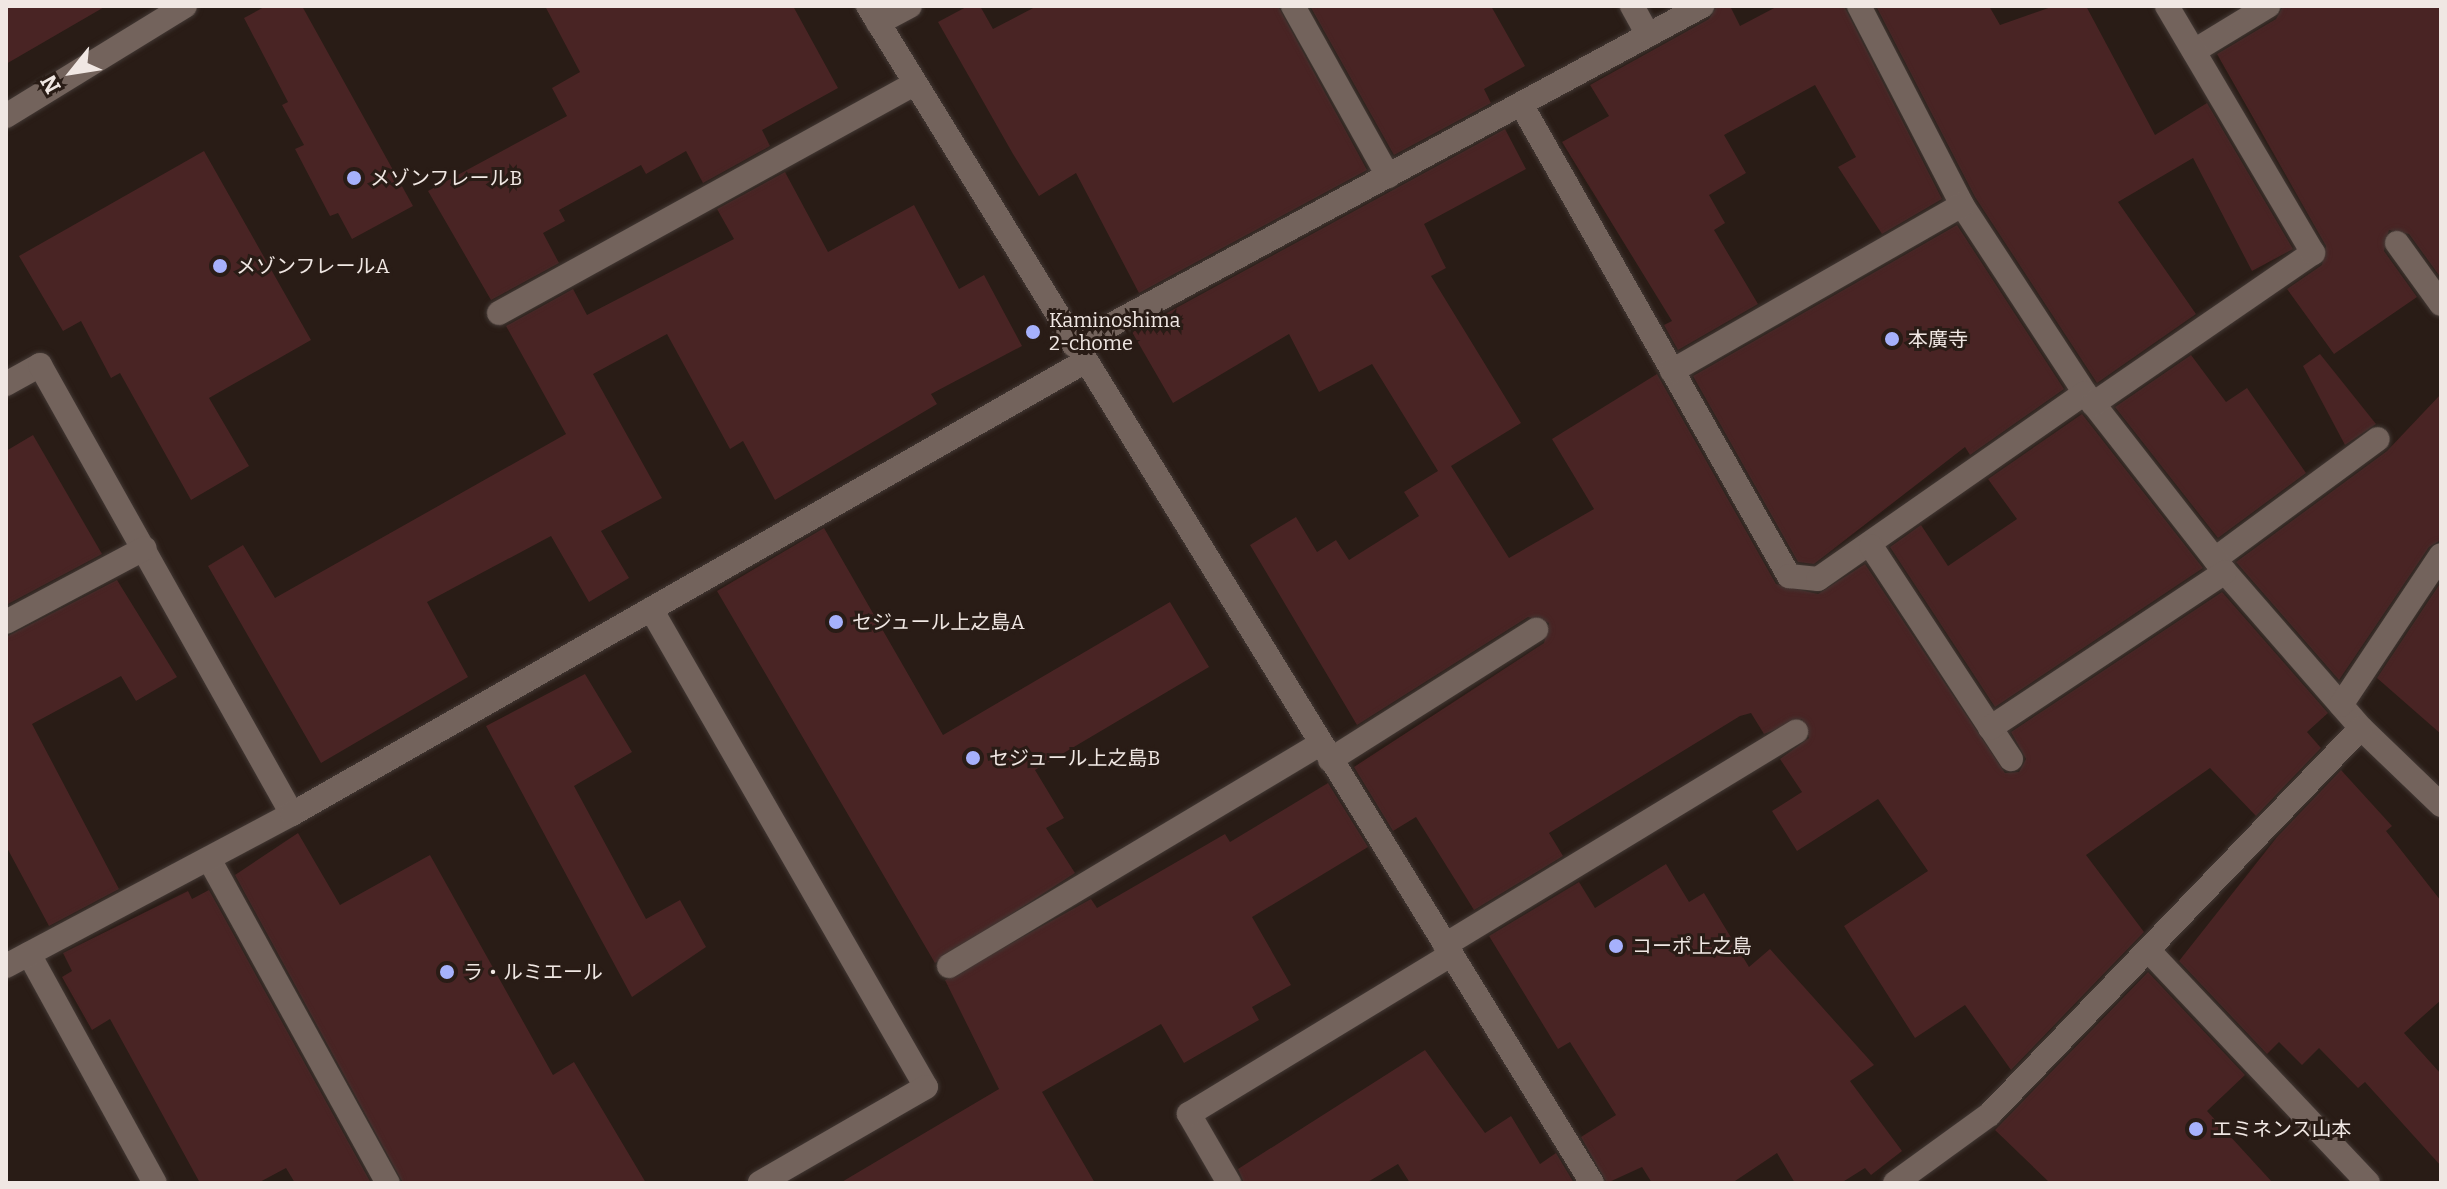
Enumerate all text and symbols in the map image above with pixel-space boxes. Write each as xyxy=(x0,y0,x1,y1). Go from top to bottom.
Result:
north arrow xyxy=(32,32,112,112)
text: N xyxy=(35,70,67,98)
place label: メゾンフレールB xyxy=(370,166,523,190)
marker: メゾンフレールB xyxy=(345,169,363,187)
place label: メゾンフレールA xyxy=(236,254,390,278)
marker: メゾンフレールA xyxy=(211,257,229,275)
place label: Kaminoshima 2-chome xyxy=(1049,308,1180,355)
marker: Kaminoshima 2-chome xyxy=(1024,323,1042,341)
place label: 本廣寺 xyxy=(1908,327,1968,351)
marker: 本廣寺 xyxy=(1883,330,1901,348)
place label: セジュール上之島A xyxy=(852,610,1026,634)
marker: セジュール上之島A xyxy=(827,613,845,631)
place label: セジュール上之島B xyxy=(989,746,1162,770)
marker: セジュール上之島B xyxy=(964,749,982,767)
place label: コーポ上之島 xyxy=(1632,934,1752,958)
marker: コーポ上之島 xyxy=(1607,937,1625,955)
place label: ラ・ルミエール xyxy=(463,960,603,984)
marker: ラ・ルミエール xyxy=(438,963,456,981)
place label: エミネンス山本 xyxy=(2212,1117,2352,1141)
marker: エミネンス山本 xyxy=(2187,1120,2205,1138)

